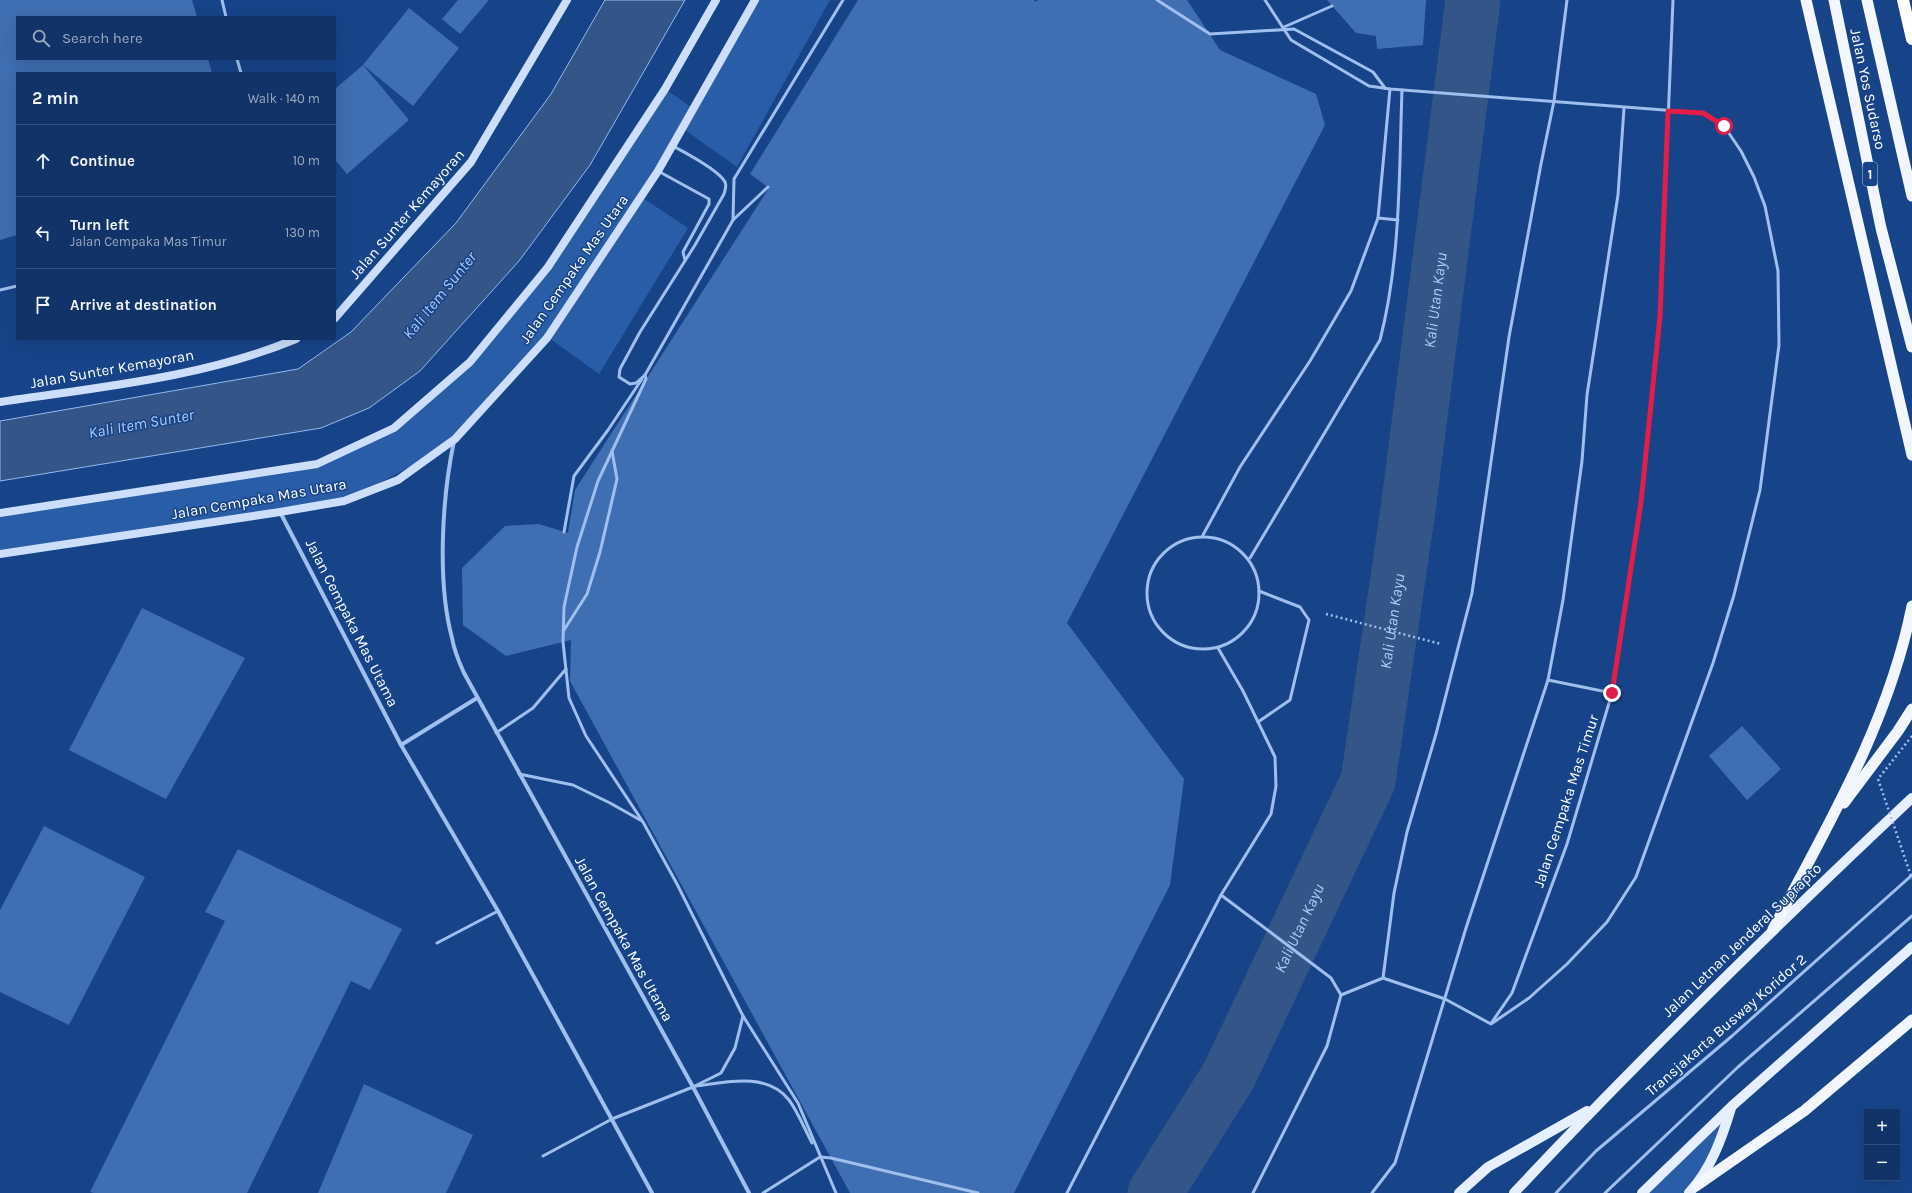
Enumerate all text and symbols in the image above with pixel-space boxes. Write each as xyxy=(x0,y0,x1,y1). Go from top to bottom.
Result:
search box xyxy=(16,16,336,60)
icon: search xyxy=(30,27,52,49)
street label: Jalan Yos Sudarso xyxy=(1846,27,1890,151)
text: Search here xyxy=(62,29,143,47)
text: 2 min xyxy=(32,88,79,108)
text: Walk · 140 m xyxy=(248,91,320,106)
route start xyxy=(1715,117,1733,135)
street label: Jalan Sunter Kemayoran xyxy=(346,145,468,283)
icon: ahead xyxy=(32,150,54,172)
text: Continue xyxy=(70,152,135,170)
text: 10 m xyxy=(293,153,320,168)
road number: 1 xyxy=(1863,162,1877,186)
street label: Jalan Cempaka Mas Utara xyxy=(516,191,632,347)
text: Turn left xyxy=(70,216,129,234)
icon: left xyxy=(32,222,54,244)
text: 130 m xyxy=(285,225,320,240)
text: Jalan Cempaka Mas Timur xyxy=(70,234,226,249)
water label: Kali Item Sunter xyxy=(398,247,481,343)
water label: Kali Utan Kayu xyxy=(1420,251,1451,349)
icon: arrive xyxy=(32,294,54,316)
text: Arrive at destination xyxy=(70,296,217,314)
street label: Jalan Sunter Kemayoran xyxy=(29,346,195,392)
water label: Kali Item Sunter xyxy=(87,405,196,442)
street label: Jalan Cempaka Mas Utara xyxy=(170,475,348,523)
street label: Jalan Cempaka Mas Utama xyxy=(302,536,402,710)
water label: Kali Utan Kayu xyxy=(1376,572,1409,670)
route end xyxy=(1603,684,1621,702)
street label: Jalan Cempaka Mas Timur xyxy=(1530,712,1603,890)
street label: Jalan Cempaka Mas Utama xyxy=(571,853,677,1025)
street label: Jalan Letnan Jenderal Suprapto xyxy=(1659,859,1825,1021)
water label: Kali Utan Kayu xyxy=(1270,881,1328,976)
street label: Transjakarta Busway Koridor 2 xyxy=(1642,950,1810,1100)
map controls xyxy=(1864,1109,1900,1181)
button: + xyxy=(1864,1109,1900,1145)
button: − xyxy=(1864,1145,1900,1181)

